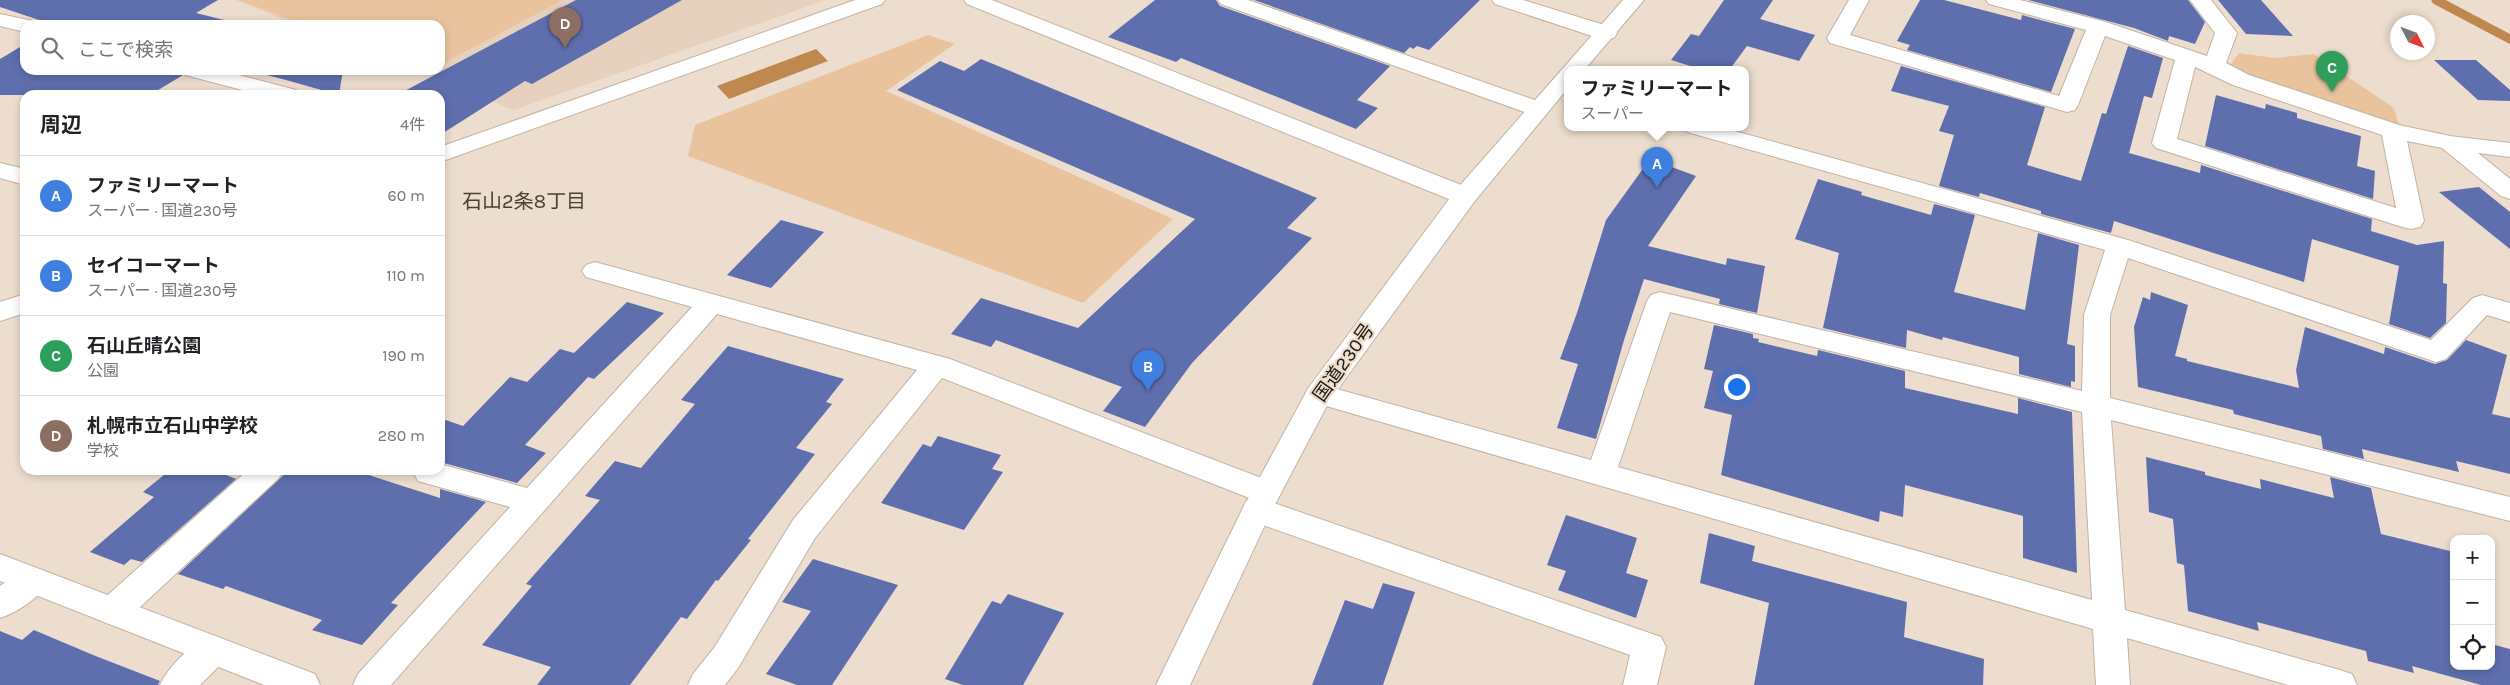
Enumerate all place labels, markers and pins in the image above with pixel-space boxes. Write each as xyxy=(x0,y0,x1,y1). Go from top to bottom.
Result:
pin: D xyxy=(549,7,581,48)
pin: C xyxy=(2316,51,2348,92)
pin: A xyxy=(1641,147,1673,188)
pin: B xyxy=(1132,350,1164,391)

